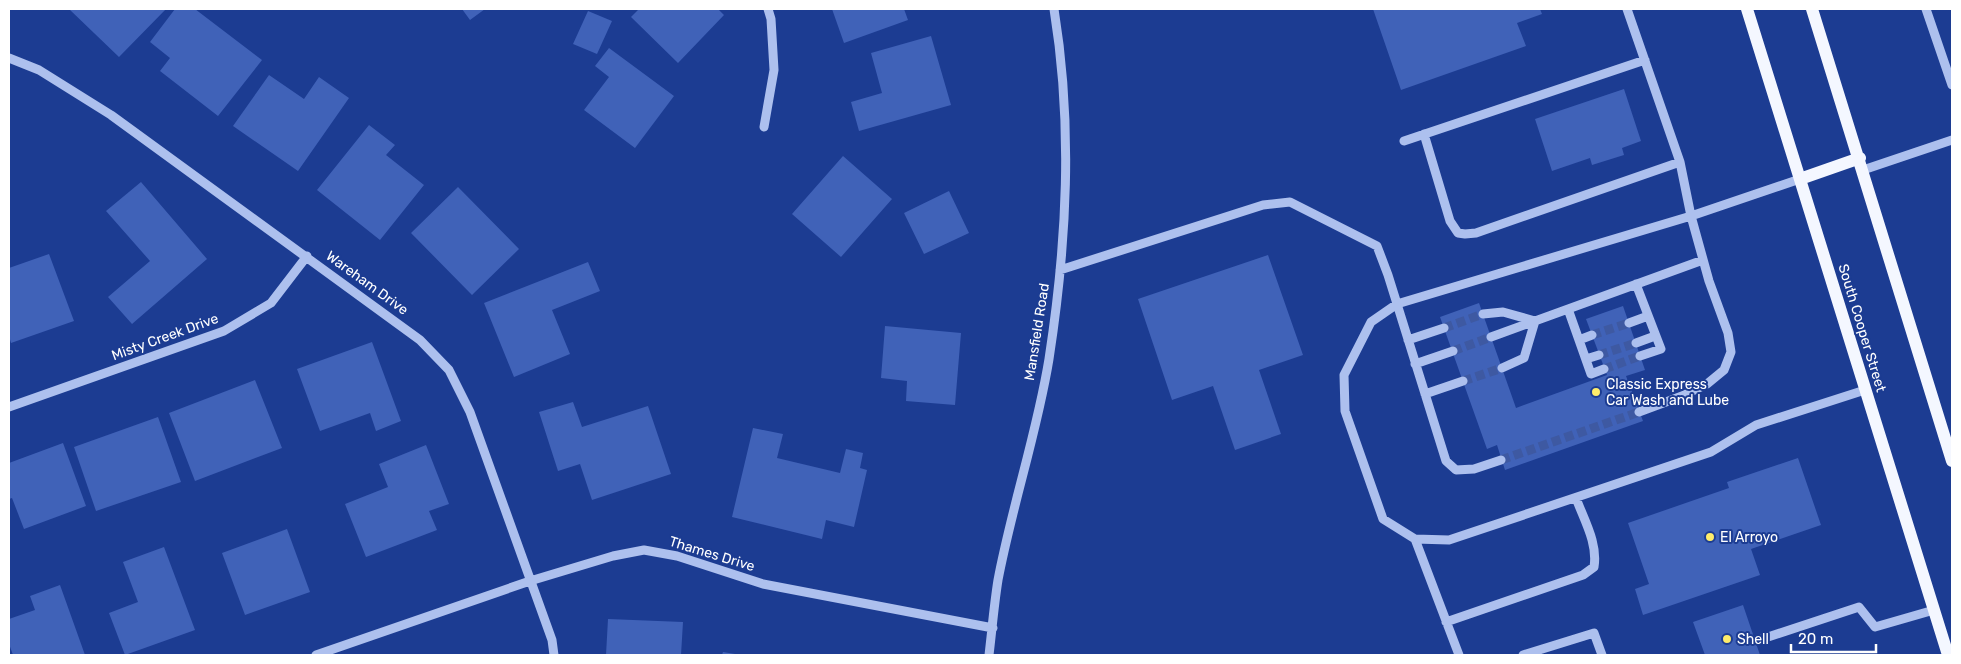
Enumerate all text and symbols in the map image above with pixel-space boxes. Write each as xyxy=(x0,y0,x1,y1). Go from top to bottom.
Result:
street label: Wareham Drive xyxy=(323,247,412,319)
street label: South Cooper Street xyxy=(1834,262,1890,395)
street label: Mansfield Road xyxy=(1021,282,1053,382)
street label: Misty Creek Drive xyxy=(109,310,221,364)
place label: Classic Express Car Wash and Lube xyxy=(1606,376,1729,409)
marker: Classic Express Car Wash and Lube xyxy=(1590,386,1602,398)
place label: El Arroyo xyxy=(1720,529,1778,546)
marker: El Arroyo xyxy=(1704,531,1716,543)
street label: Thames Drive xyxy=(667,533,757,575)
scale bar xyxy=(1791,622,1876,654)
text: 20 m xyxy=(1798,630,1833,648)
place label: Shell xyxy=(1737,631,1769,648)
marker: Shell xyxy=(1721,633,1733,645)

